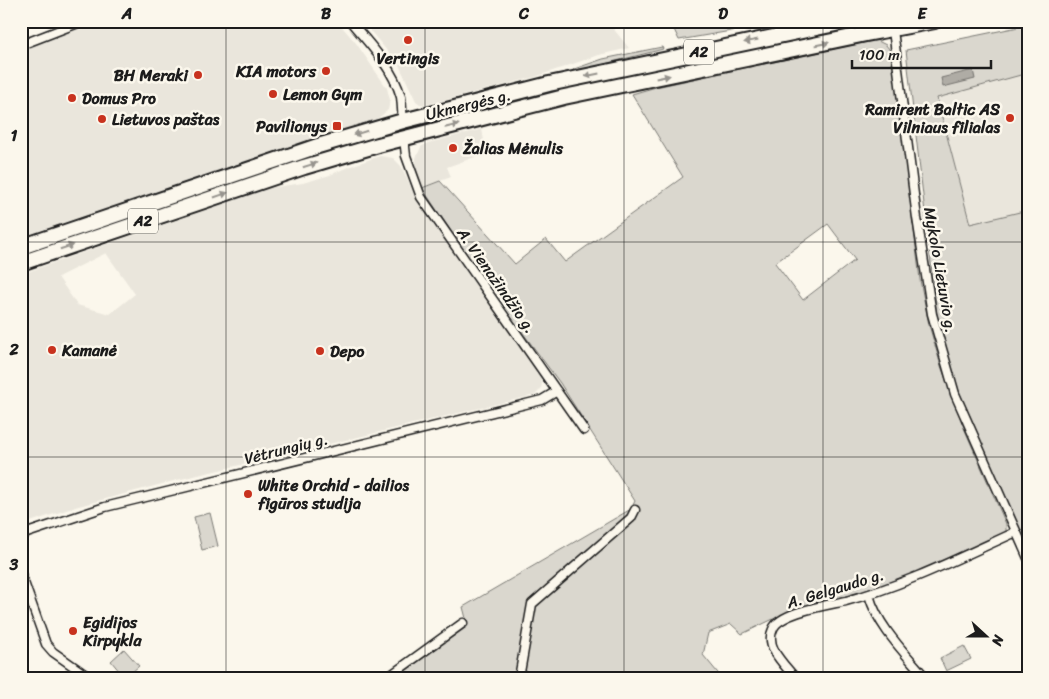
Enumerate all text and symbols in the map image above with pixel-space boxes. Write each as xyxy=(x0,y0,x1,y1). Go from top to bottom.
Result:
text: A xyxy=(121,0,132,28)
text: B xyxy=(321,0,332,28)
text: C xyxy=(518,0,530,28)
text: D xyxy=(718,0,728,28)
text: E xyxy=(918,0,928,28)
marker: Vertingis xyxy=(402,34,414,46)
one-way arrow xyxy=(743,37,758,45)
scale bar xyxy=(852,38,990,70)
one-way arrow xyxy=(814,39,830,47)
road number: A2 xyxy=(684,40,714,64)
text: 100 m xyxy=(859,42,900,68)
place label: Vertingis xyxy=(377,44,440,73)
place label: KIA motors xyxy=(235,57,317,86)
place label: BH Meraki xyxy=(114,61,189,90)
marker: KIA motors xyxy=(320,65,332,77)
marker: BH Meraki xyxy=(192,69,204,81)
one-way arrow xyxy=(583,72,599,80)
one-way arrow xyxy=(656,73,671,81)
place label: Lemon Gym xyxy=(283,80,363,109)
street label: Ukmergės g. xyxy=(422,80,514,129)
place label: Domus Pro xyxy=(82,84,156,113)
marker: Lemon Gym xyxy=(267,88,279,100)
marker: Domus Pro xyxy=(66,92,78,104)
place label: Ramirent Baltic AS Vilniaus filialas xyxy=(864,95,1001,142)
place label: Lietuvos paštas xyxy=(112,105,220,134)
place label: Pavilionys xyxy=(256,112,328,141)
marker: Ramirent Baltic AS Vilniaus filialas xyxy=(1004,112,1016,124)
marker: Lietuvos paštas xyxy=(96,113,108,125)
marker: Pavilionys xyxy=(331,120,343,132)
text: 1 xyxy=(11,121,18,150)
one-way arrow xyxy=(444,122,459,130)
one-way arrow xyxy=(353,129,368,137)
place label: Žalias Mėnulis xyxy=(462,134,564,163)
marker: Žalias Mėnulis xyxy=(447,142,459,154)
one-way arrow xyxy=(303,160,318,168)
one-way arrow xyxy=(214,191,229,199)
street label: Mykolo Lietuvio g. xyxy=(915,205,966,335)
road number: A2 xyxy=(128,208,158,234)
street label: A. Vienažindžio g. xyxy=(448,220,544,340)
one-way arrow xyxy=(60,243,75,251)
text: 2 xyxy=(8,335,19,364)
place label: Kamanė xyxy=(61,336,118,365)
place label: Depo xyxy=(330,337,365,366)
marker: Kamanė xyxy=(46,344,58,356)
marker: Depo xyxy=(314,345,326,357)
street label: Vėtrungių g. xyxy=(241,424,331,473)
place label: White Orchid - dailios figūros studija xyxy=(258,471,409,518)
marker: White Orchid - dailios figūros studija xyxy=(242,488,254,500)
text: 3 xyxy=(9,550,19,579)
street label: A. Gelgaudo g. xyxy=(782,560,887,617)
place label: Egidijos Kirpykla xyxy=(82,608,142,655)
north arrow xyxy=(962,612,1012,662)
marker: Egidijos Kirpykla xyxy=(67,625,79,637)
text: N xyxy=(984,631,1011,650)

